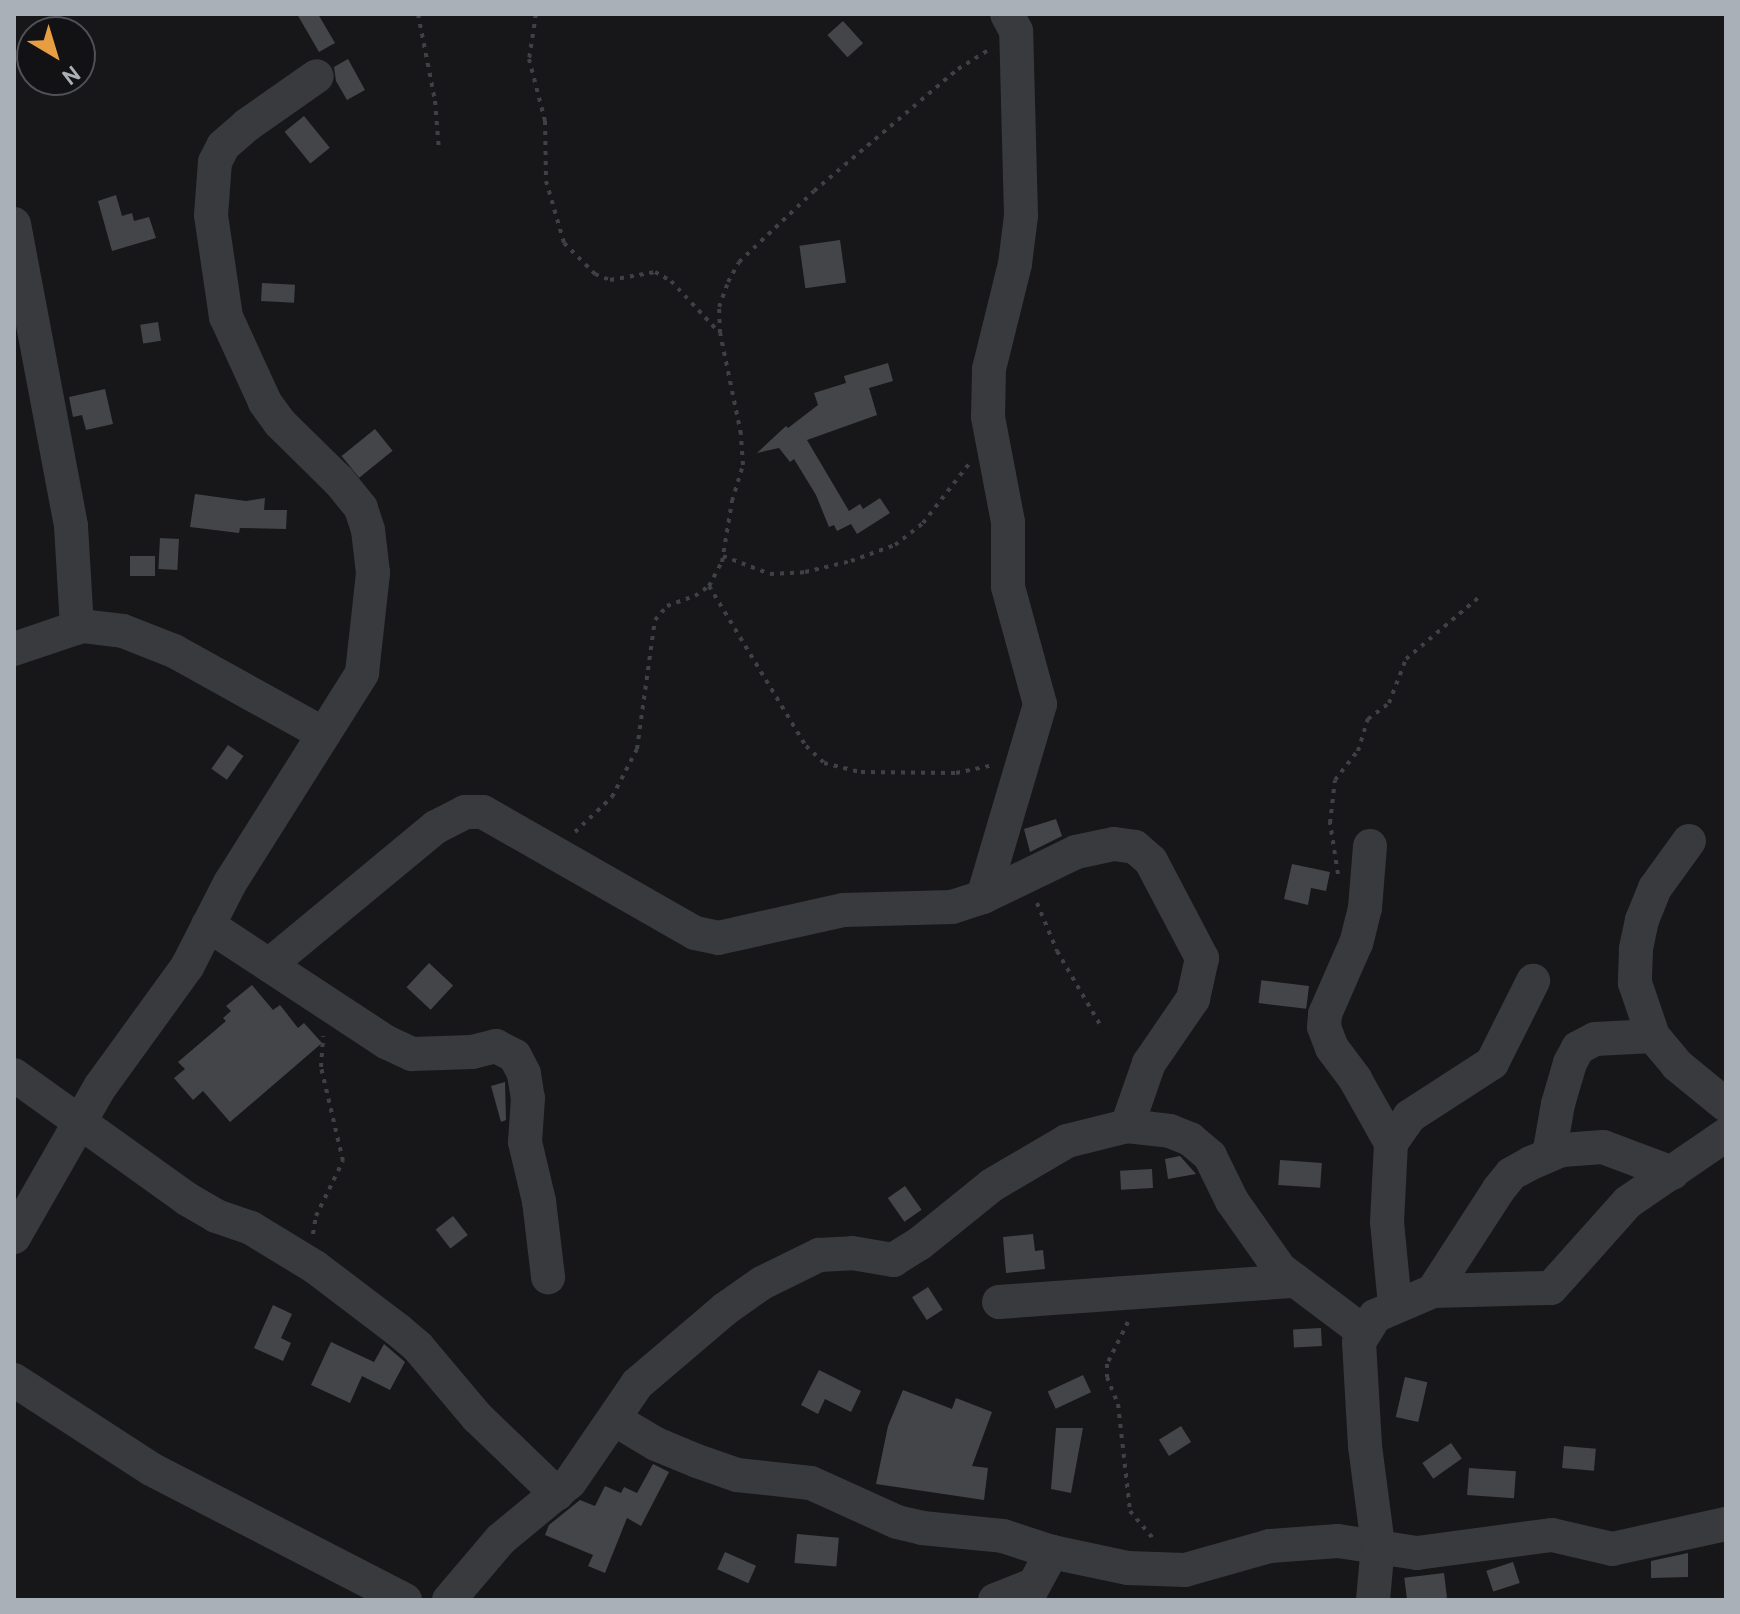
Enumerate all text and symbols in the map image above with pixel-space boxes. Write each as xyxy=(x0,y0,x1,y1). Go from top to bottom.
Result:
north arrow xyxy=(16,16,96,96)
text: N xyxy=(55,58,84,89)

